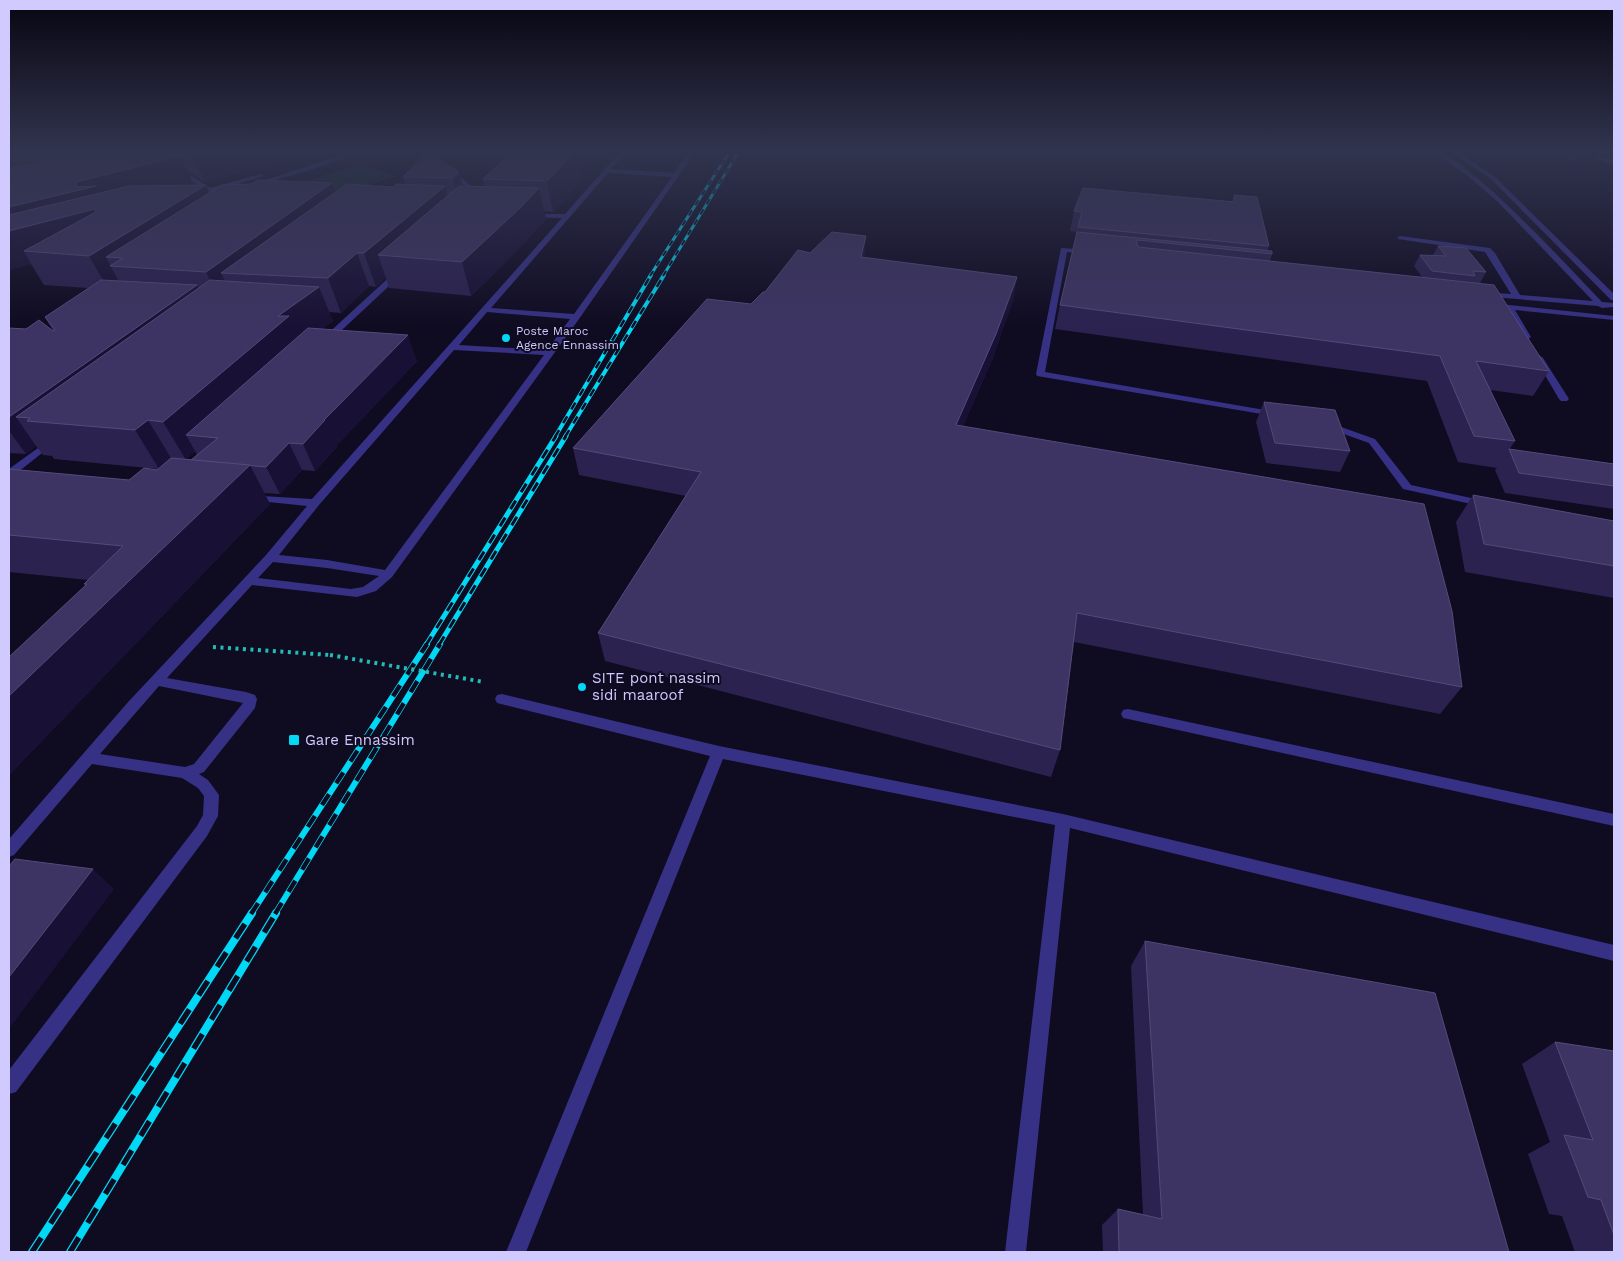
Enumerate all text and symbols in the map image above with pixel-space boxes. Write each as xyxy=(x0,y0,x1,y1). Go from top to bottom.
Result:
place label: Poste Maroc Agence Ennassim xyxy=(516,324,619,352)
marker: Poste Maroc Agence Ennassim xyxy=(500,332,512,344)
place label: SITE pont nassim sidi maaroof xyxy=(592,669,721,704)
marker: SITE pont nassim sidi maaroof xyxy=(576,681,588,693)
place label: Gare Ennassim xyxy=(305,731,415,749)
marker: Gare Ennassim xyxy=(287,733,301,747)

